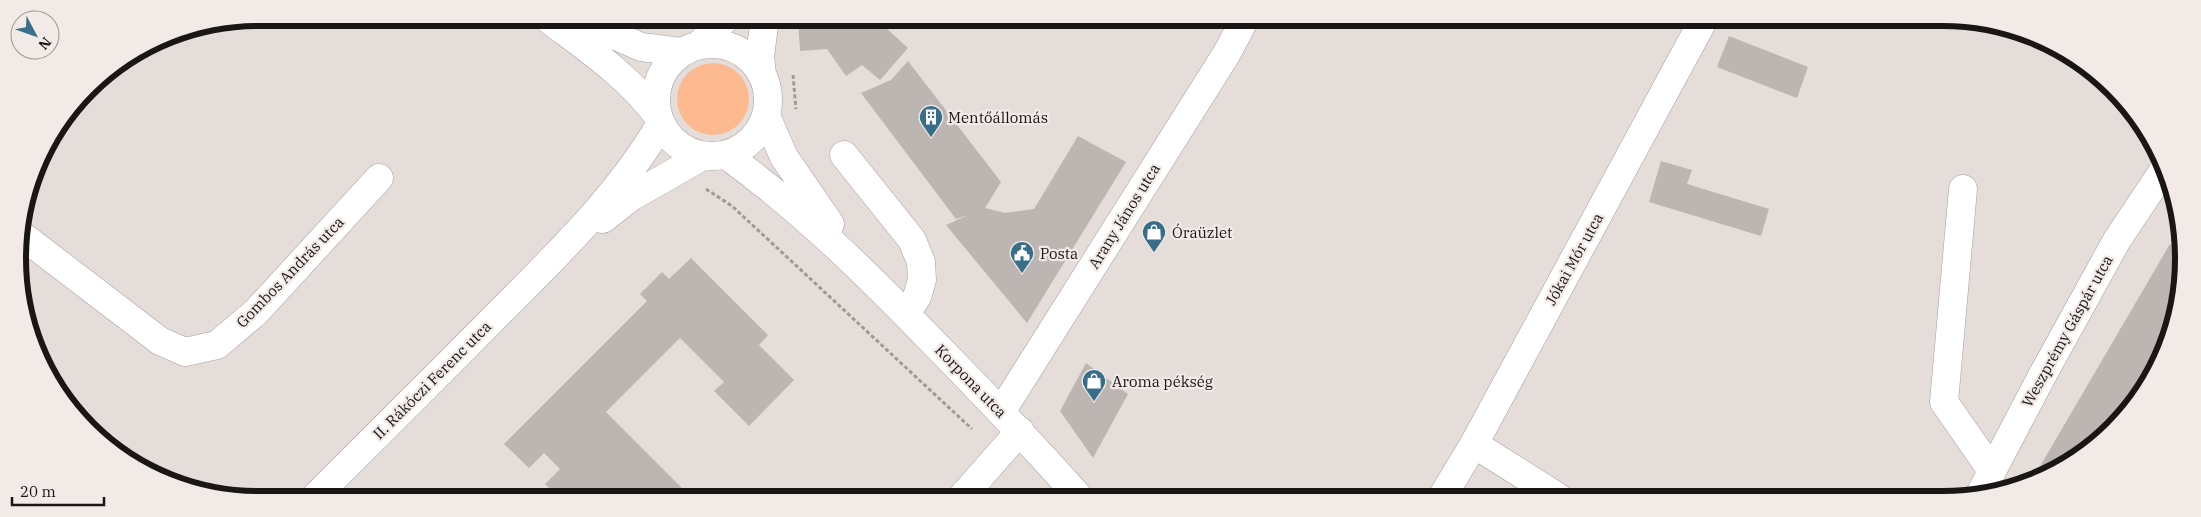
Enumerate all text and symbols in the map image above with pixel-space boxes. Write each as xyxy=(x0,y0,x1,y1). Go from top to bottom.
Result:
north arrow xyxy=(10,10,60,60)
text: N xyxy=(34,33,55,54)
building icon: Mentőállomás xyxy=(918,104,944,138)
place label: Mentőállomás xyxy=(948,108,1048,127)
street label: Arany János utca xyxy=(1084,160,1164,272)
street label: Jókai Mór utca xyxy=(1541,210,1607,308)
street label: Gombos András utca xyxy=(232,213,348,331)
shop icon: Óraüzlet xyxy=(1141,219,1167,253)
place label: Óraüzlet xyxy=(1172,223,1232,242)
public building icon: Posta xyxy=(1009,240,1035,274)
place label: Posta xyxy=(1040,244,1078,263)
street label: Weszprémy Gáspár utca xyxy=(2017,252,2117,410)
street label: II. Rákóczi Ferenc utca xyxy=(369,317,495,443)
street label: Korpona utca xyxy=(931,340,1011,422)
shop icon: Aroma pékség xyxy=(1081,368,1107,402)
place label: Aroma pékség xyxy=(1112,372,1213,391)
scale bar xyxy=(12,474,105,506)
text: 20 m xyxy=(20,482,56,501)

